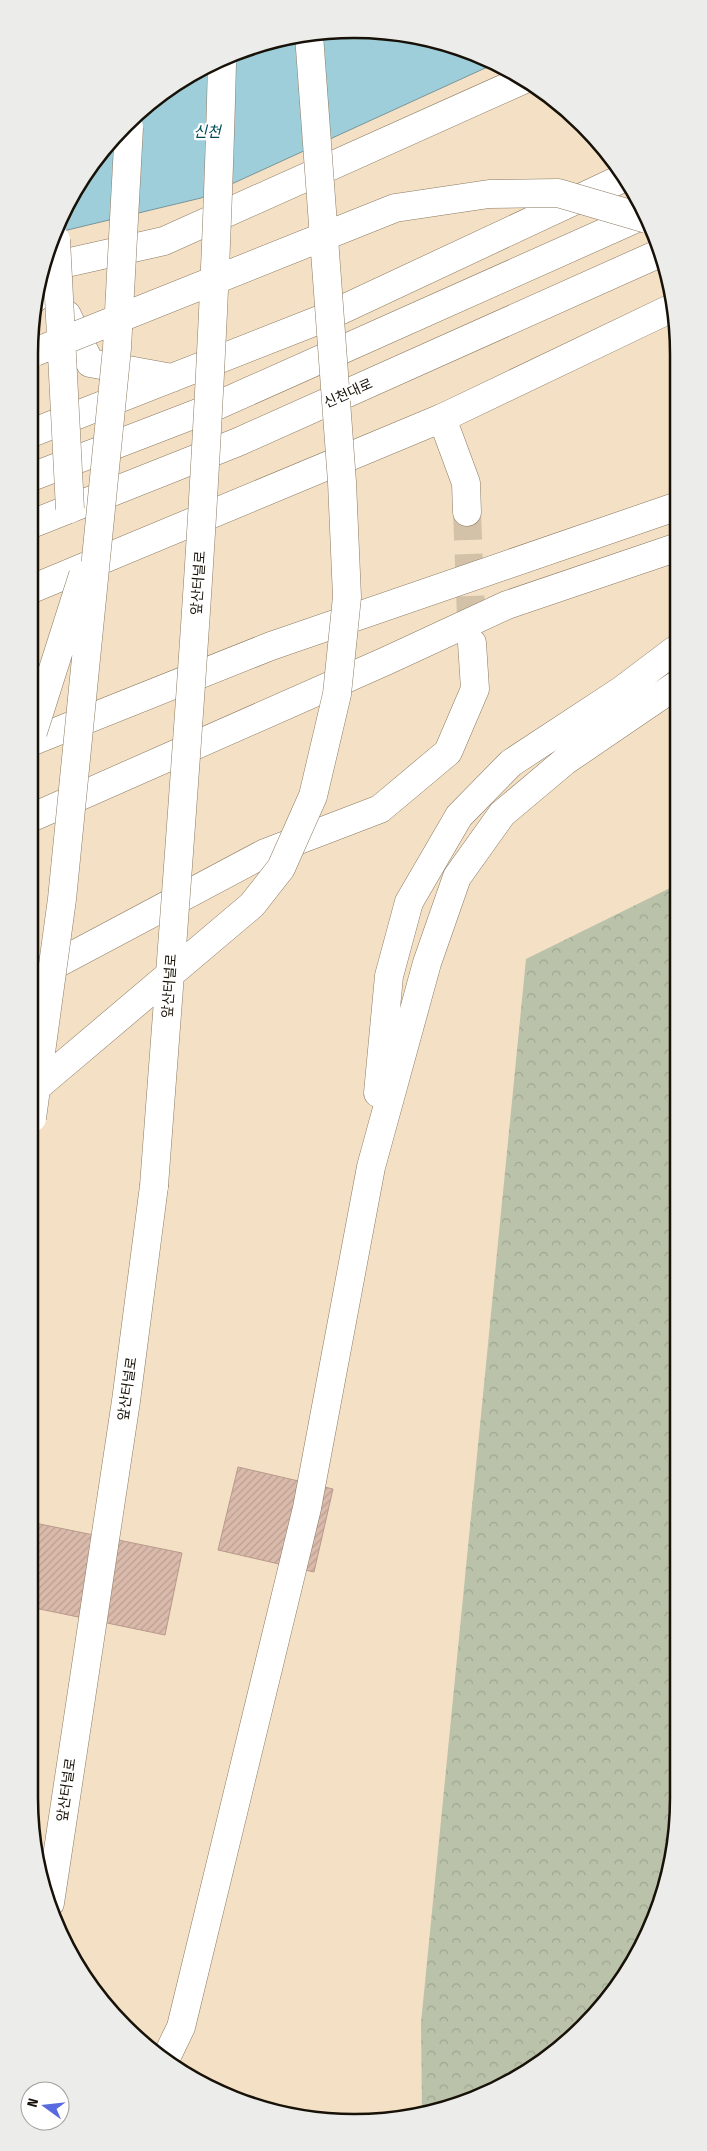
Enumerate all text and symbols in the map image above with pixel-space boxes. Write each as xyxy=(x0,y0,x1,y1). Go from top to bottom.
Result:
water label: 신천 xyxy=(193,123,223,141)
street label: 신천대로 xyxy=(321,375,375,412)
street label: 앞산터널로 xyxy=(188,550,209,616)
street label: 앞산터널로 xyxy=(159,953,180,1019)
street label: 앞산터널로 xyxy=(115,1356,140,1422)
street label: 앞산터널로 xyxy=(54,1757,79,1823)
north arrow xyxy=(20,2081,70,2131)
text: N xyxy=(24,2097,42,2109)

